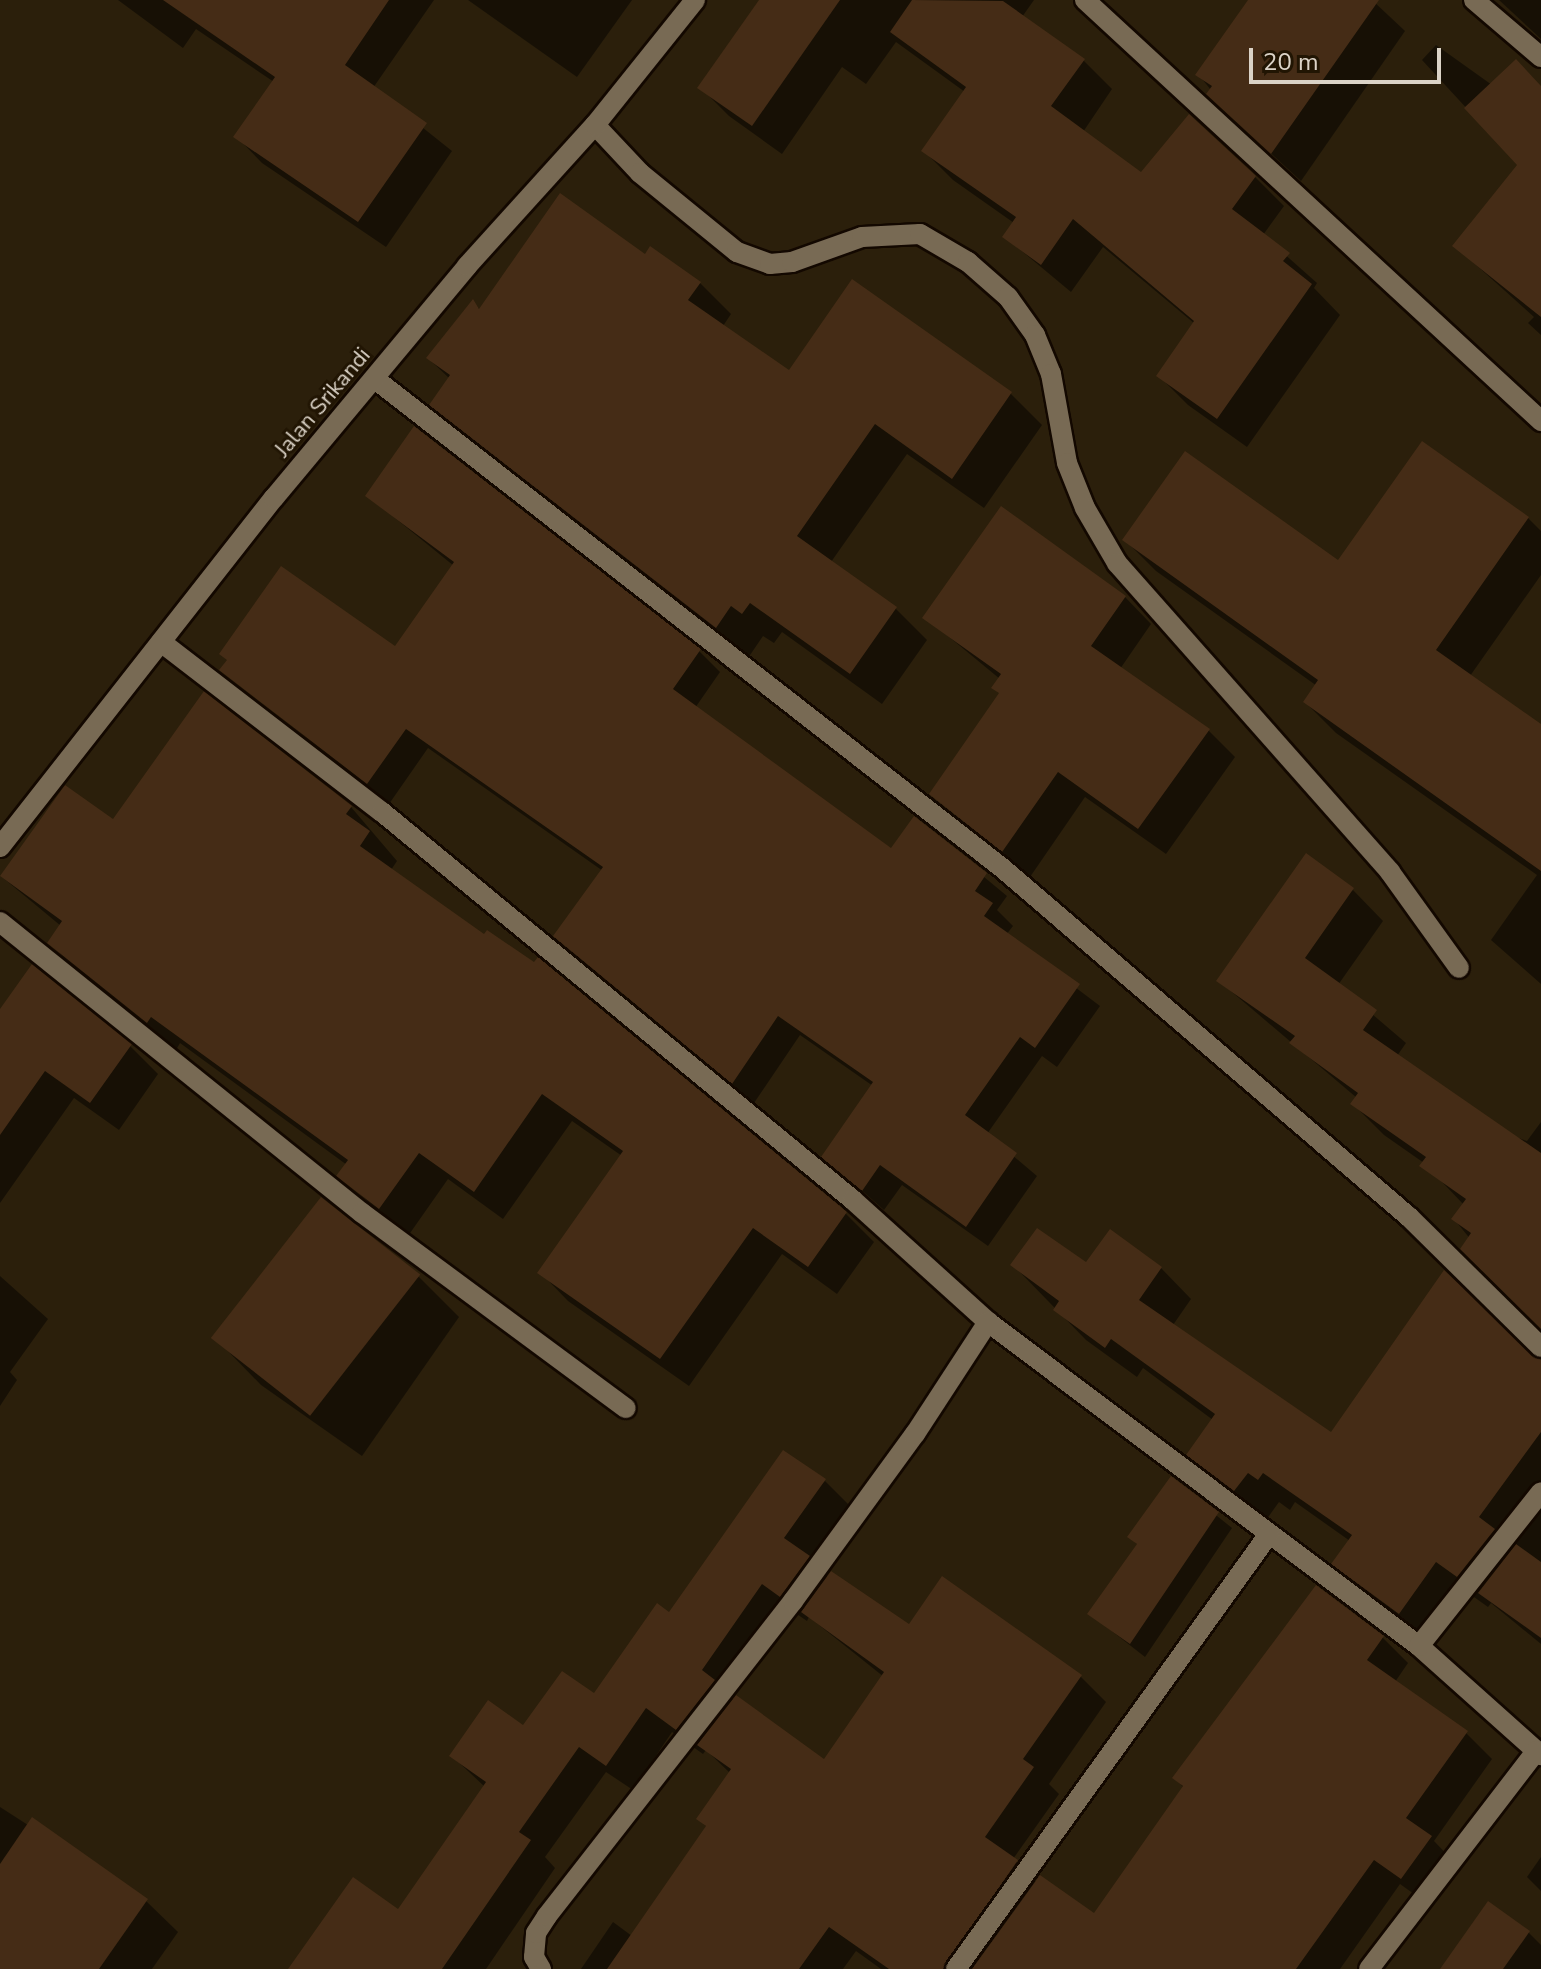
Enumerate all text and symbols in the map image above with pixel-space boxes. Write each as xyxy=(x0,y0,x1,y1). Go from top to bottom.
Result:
scale bar xyxy=(1253,32,1445,82)
text: 20 m xyxy=(1263,46,1319,78)
street label: Jalan Srikandi xyxy=(270,343,376,463)

